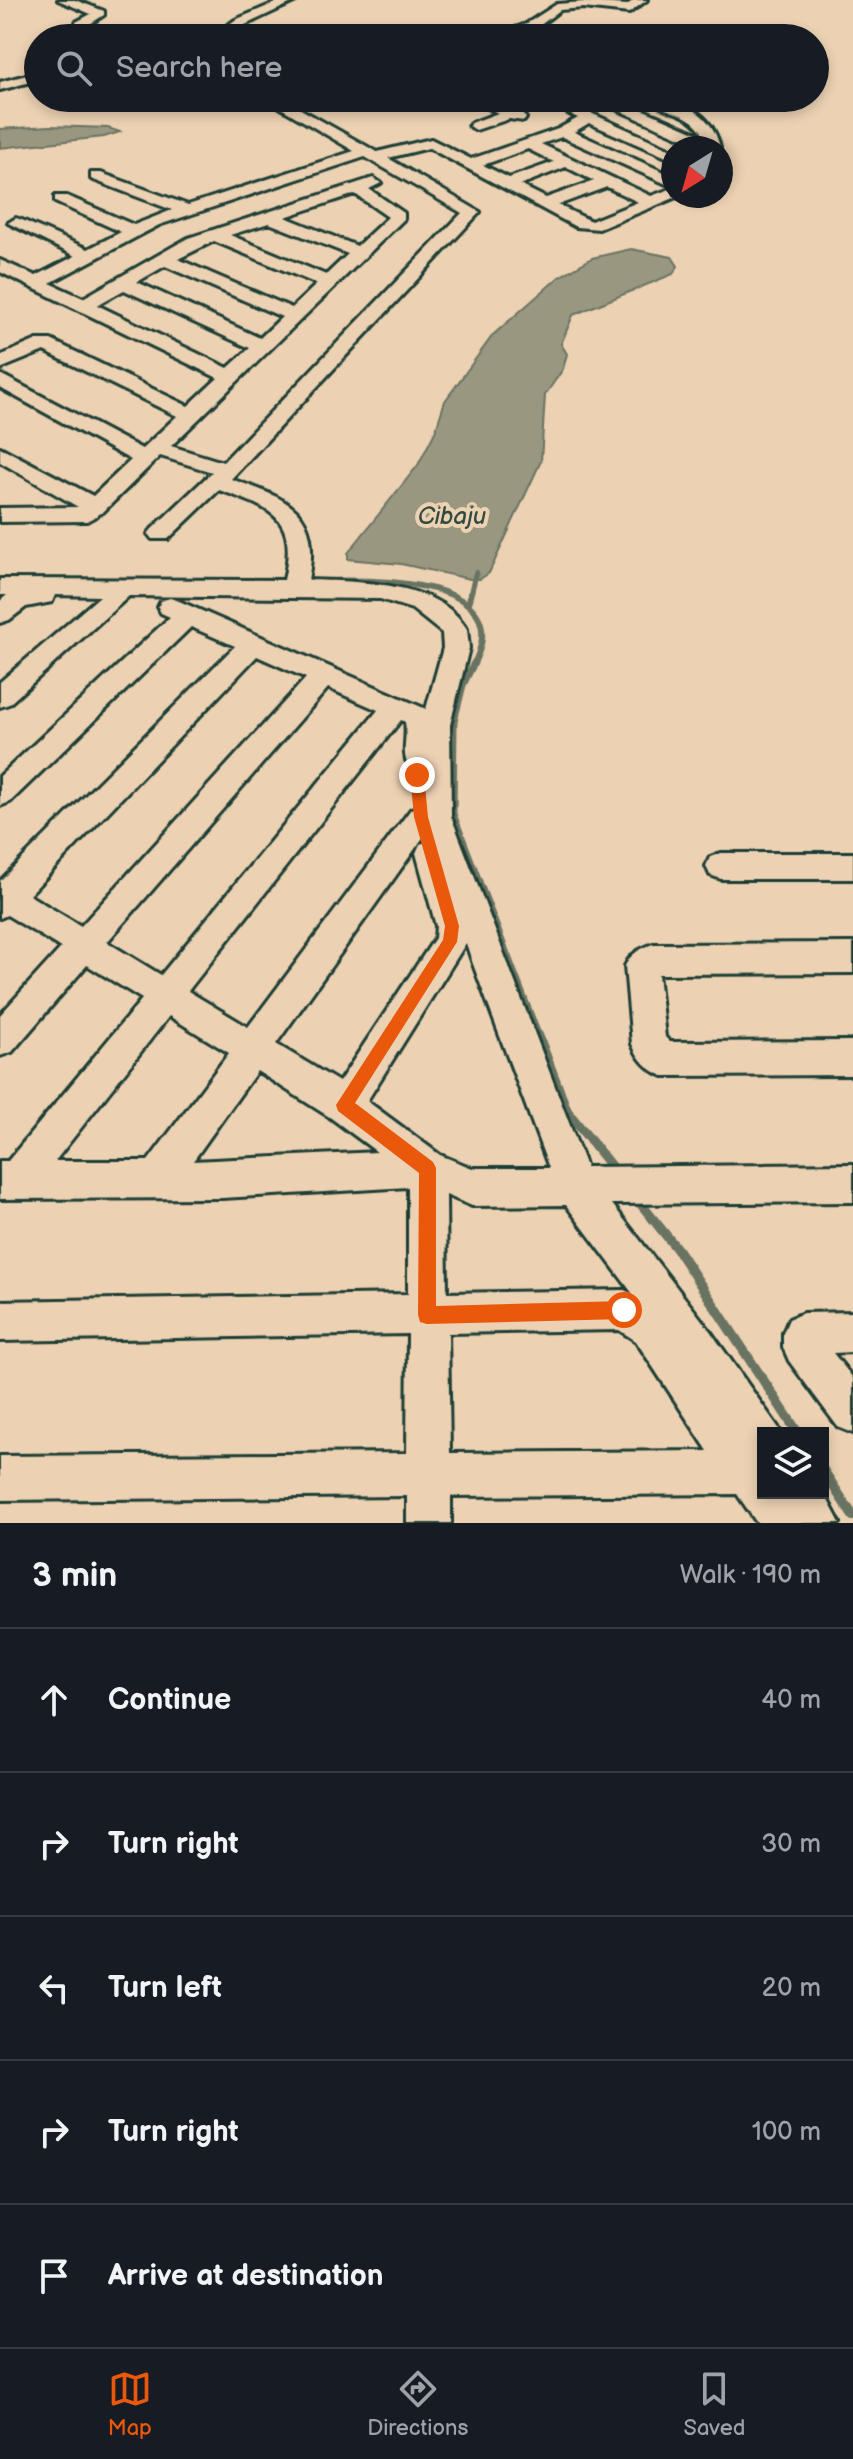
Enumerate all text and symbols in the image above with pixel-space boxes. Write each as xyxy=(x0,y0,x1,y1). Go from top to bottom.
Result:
search box xyxy=(24,24,829,112)
icon: search xyxy=(52,46,96,90)
text: Search here xyxy=(116,50,282,86)
north arrow xyxy=(661,136,733,208)
water label: Cibaju xyxy=(418,502,486,531)
route end xyxy=(399,757,435,793)
route start xyxy=(606,1292,642,1328)
map controls xyxy=(757,1427,829,1499)
button: layers xyxy=(757,1427,829,1499)
text: 3 min xyxy=(32,1555,117,1596)
text: Walk · 190 m xyxy=(680,1560,821,1591)
icon: ahead xyxy=(32,1678,76,1722)
text: Continue xyxy=(108,1682,231,1718)
text: 40 m xyxy=(761,1685,821,1716)
icon: right xyxy=(32,1822,76,1866)
text: Turn right xyxy=(108,1826,239,1862)
text: 30 m xyxy=(761,1829,821,1860)
icon: left xyxy=(32,1966,76,2010)
text: Turn left xyxy=(108,1970,222,2006)
text: 20 m xyxy=(762,1973,821,2004)
icon: right xyxy=(32,2110,76,2154)
text: Turn right xyxy=(108,2114,239,2150)
text: 100 m xyxy=(752,2117,821,2148)
icon: arrive xyxy=(32,2254,76,2298)
text: Arrive at destination xyxy=(108,2258,384,2294)
tab: Map xyxy=(108,2367,152,2442)
tab: Directions xyxy=(367,2367,468,2442)
tab: Saved xyxy=(684,2367,745,2442)

